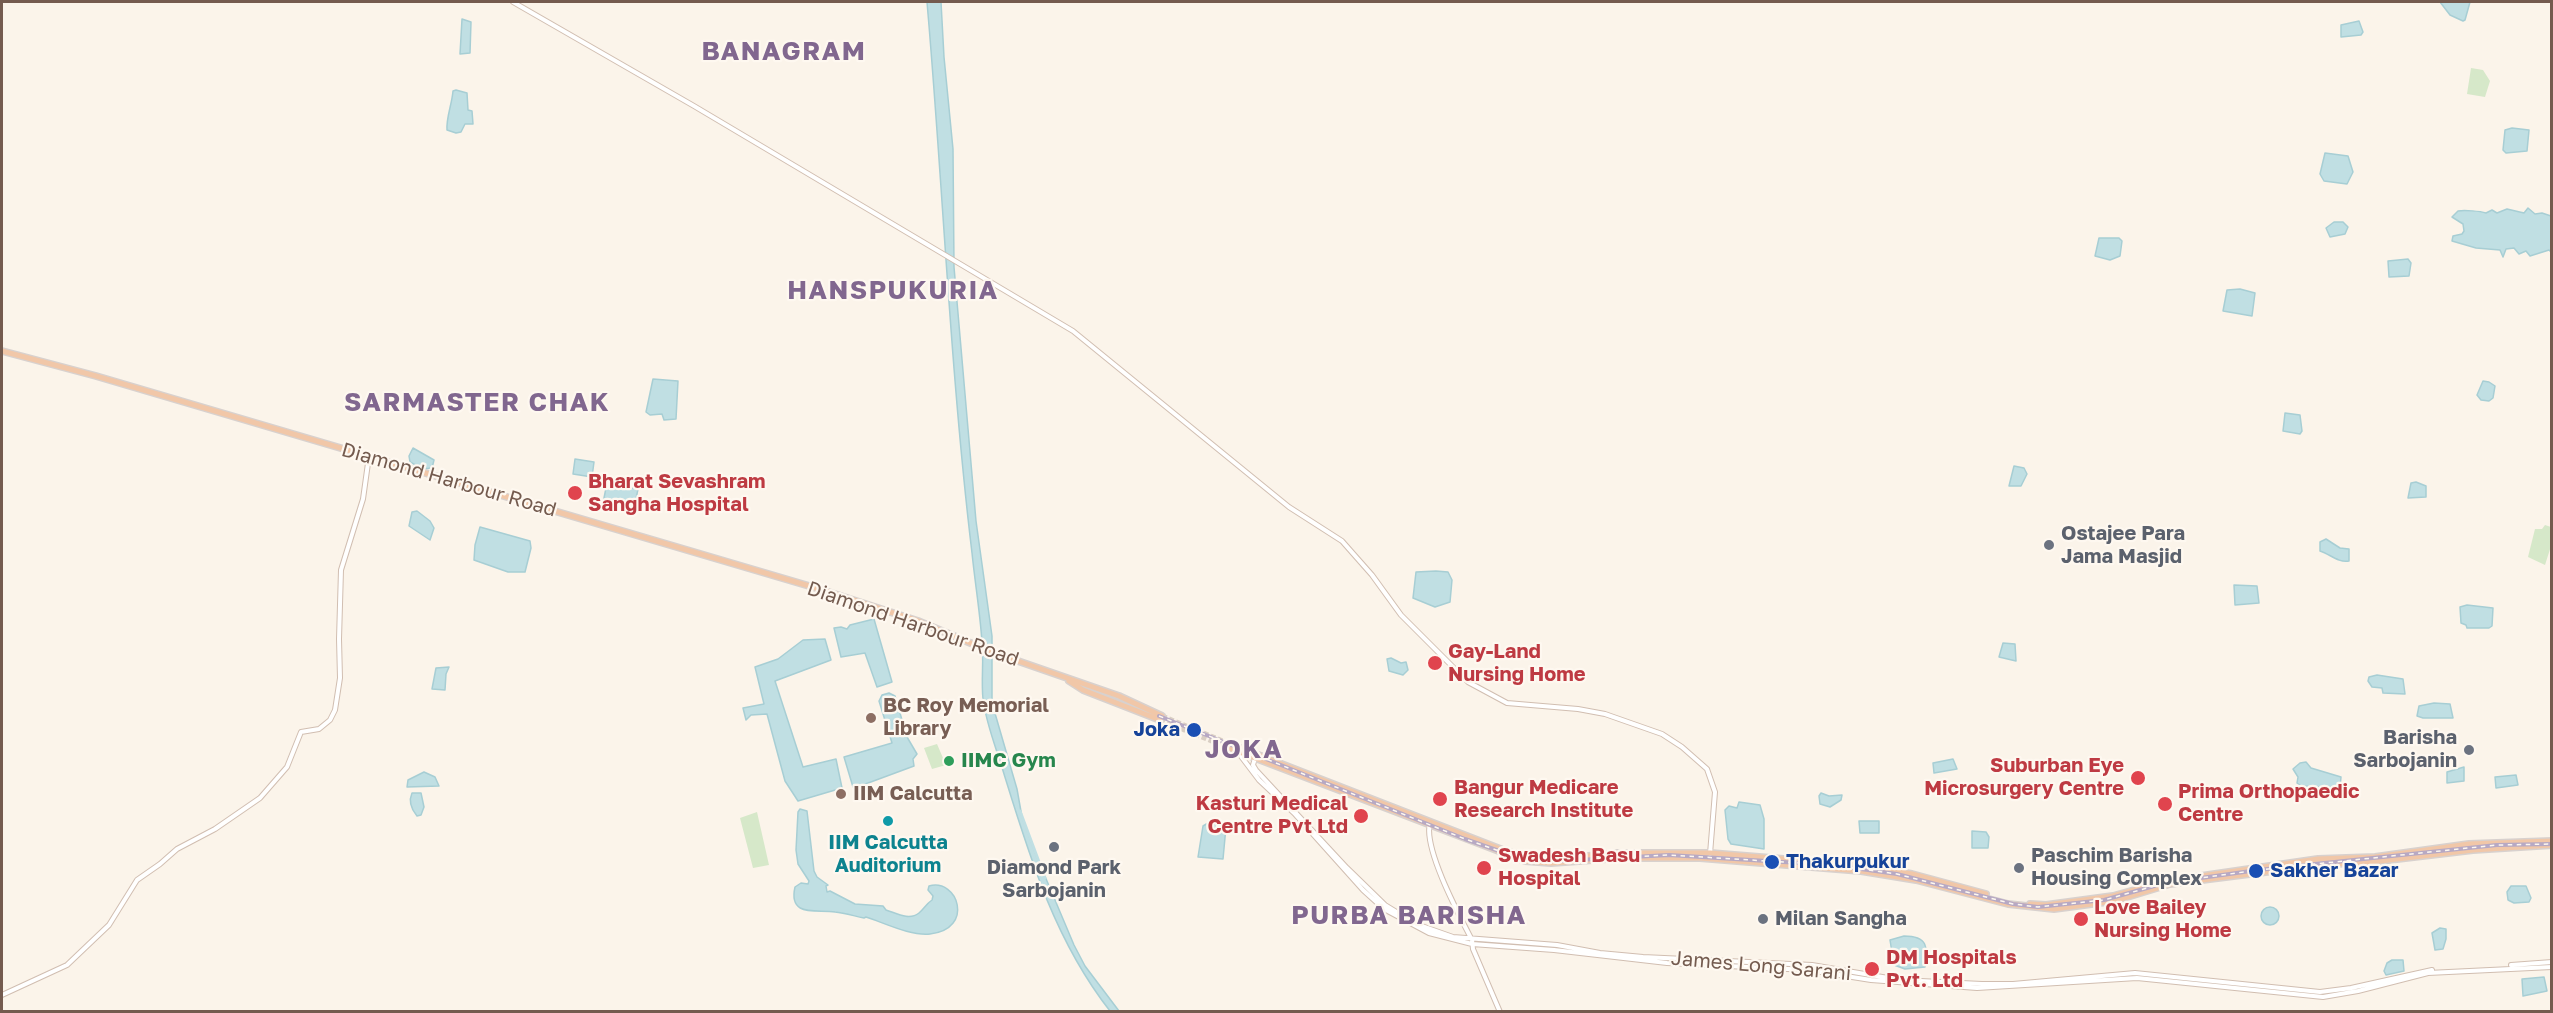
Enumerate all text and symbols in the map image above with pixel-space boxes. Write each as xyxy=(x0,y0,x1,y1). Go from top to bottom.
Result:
district label: BANAGRAM xyxy=(702,36,866,68)
district label: HANSPUKURIA xyxy=(787,275,999,307)
district label: SARMASTER CHAK xyxy=(344,387,610,419)
street label: Diamond Harbour Road xyxy=(339,438,559,522)
place label: Bharat Sevashram Sangha Hospital xyxy=(588,470,766,517)
marker: Bharat Sevashram Sangha Hospital xyxy=(566,484,584,502)
place label: Ostajee Para Jama Masjid xyxy=(2061,522,2185,569)
marker: Ostajee Para Jama Masjid xyxy=(2042,538,2056,552)
street label: Diamond Harbour Road xyxy=(804,576,1022,672)
place label: Gay-Land Nursing Home xyxy=(1448,640,1585,687)
marker: Gay-Land Nursing Home xyxy=(1426,654,1444,672)
place label: BC Roy Memorial Library xyxy=(883,694,1049,741)
marker: BC Roy Memorial Library xyxy=(864,711,878,725)
place label: Joka xyxy=(1134,718,1180,742)
marker: Joka xyxy=(1185,721,1203,739)
place label: Barisha Sarbojanin xyxy=(2353,726,2457,773)
district label: JOKA xyxy=(1205,734,1283,766)
marker: Barisha Sarbojanin xyxy=(2462,743,2476,757)
place label: IIMC Gym xyxy=(961,749,1056,773)
marker: IIMC Gym xyxy=(942,754,956,768)
place label: Suburban Eye Microsurgery Centre xyxy=(1924,754,2124,801)
marker: Suburban Eye Microsurgery Centre xyxy=(2129,769,2147,787)
place label: Bangur Medicare Research Institute xyxy=(1454,776,1633,823)
place label: Prima Orthopaedic Centre xyxy=(2178,780,2359,827)
place label: IIM Calcutta xyxy=(853,782,973,806)
marker: IIM Calcutta xyxy=(834,787,848,801)
marker: Bangur Medicare Research Institute xyxy=(1431,790,1449,808)
place label: Kasturi Medical Centre Pvt Ltd xyxy=(1196,792,1348,839)
marker: Prima Orthopaedic Centre xyxy=(2156,795,2174,813)
marker: Kasturi Medical Centre Pvt Ltd xyxy=(1352,807,1370,825)
marker: IIM Calcutta Auditorium xyxy=(881,814,895,828)
place label: IIM Calcutta Auditorium xyxy=(828,831,948,878)
marker: Diamond Park Sarbojanin xyxy=(1047,840,1061,854)
place label: Swadesh Basu Hospital xyxy=(1498,844,1640,891)
place label: Paschim Barisha Housing Complex xyxy=(2031,844,2202,891)
place label: Thakurpukur xyxy=(1786,850,1909,874)
marker: Thakurpukur xyxy=(1763,853,1781,871)
place label: Diamond Park Sarbojanin xyxy=(987,856,1121,903)
marker: Swadesh Basu Hospital xyxy=(1475,859,1493,877)
place label: Sakher Bazar xyxy=(2270,859,2399,883)
marker: Paschim Barisha Housing Complex xyxy=(2012,861,2026,875)
marker: Sakher Bazar xyxy=(2247,862,2265,880)
place label: Love Bailey Nursing Home xyxy=(2094,896,2231,943)
district label: PURBA BARISHA xyxy=(1291,900,1527,932)
place label: Milan Sangha xyxy=(1775,907,1907,931)
marker: Love Bailey Nursing Home xyxy=(2072,910,2090,928)
marker: Milan Sangha xyxy=(1756,912,1770,926)
street label: James Long Sarani xyxy=(1670,946,1852,986)
place label: DM Hospitals Pvt. Ltd xyxy=(1886,946,2017,993)
marker: DM Hospitals Pvt. Ltd xyxy=(1863,960,1881,978)

